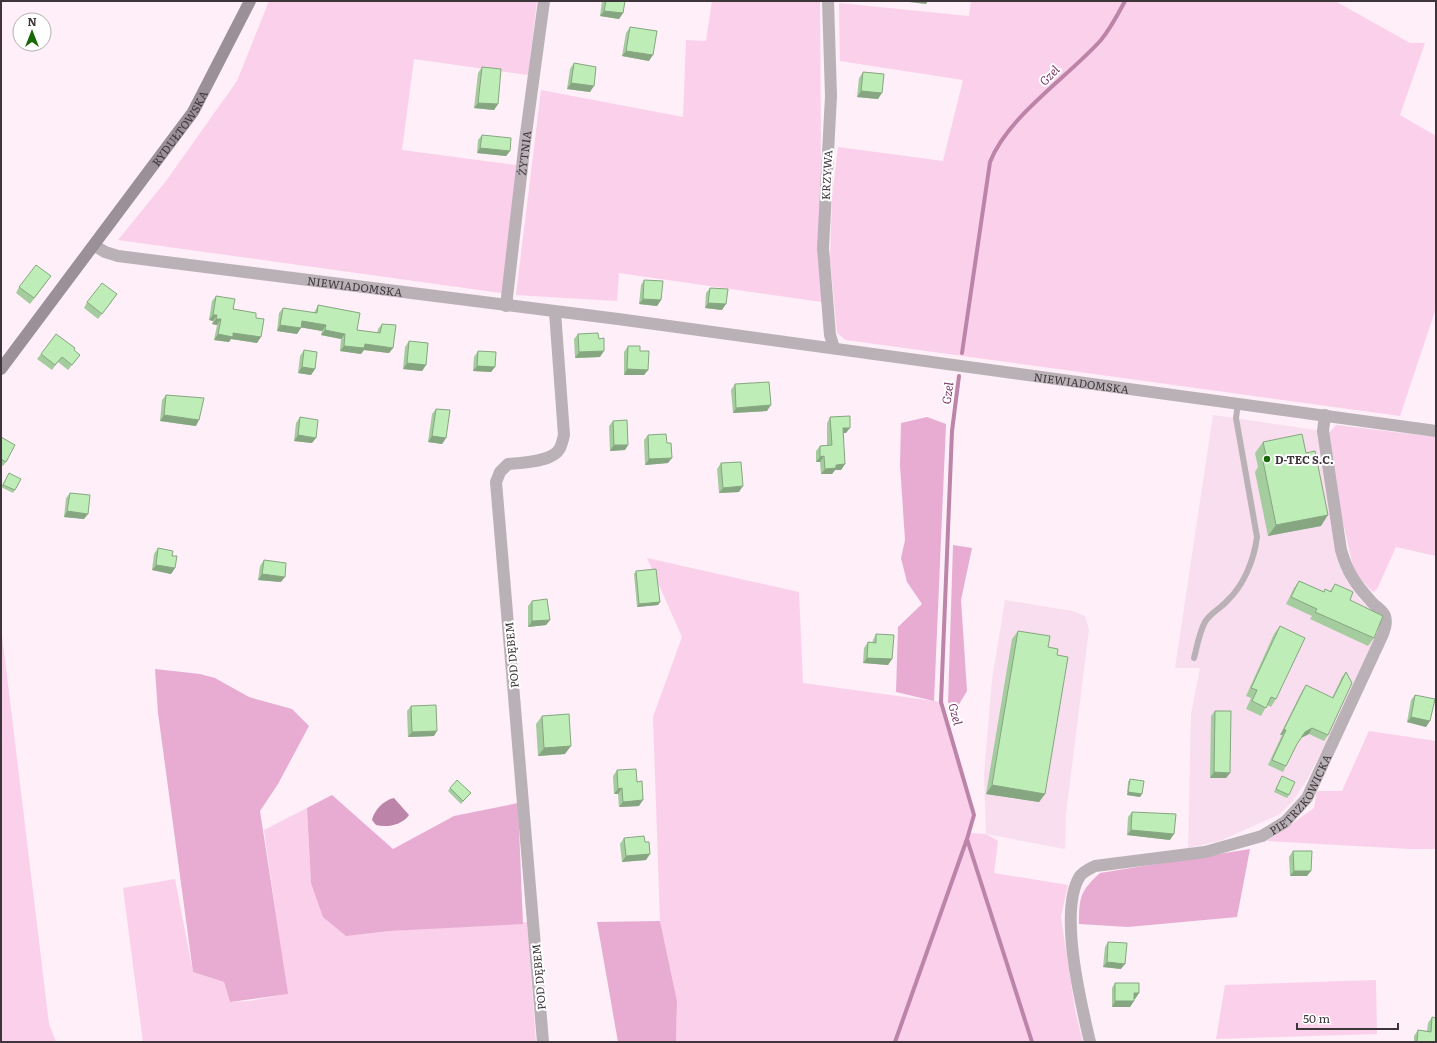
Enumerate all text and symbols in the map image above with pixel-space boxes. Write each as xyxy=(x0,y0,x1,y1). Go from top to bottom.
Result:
north arrow xyxy=(12,12,52,52)
text: N xyxy=(27,13,37,29)
water label: Gzel xyxy=(1035,60,1064,89)
street label: RYDUŁTOWSKA xyxy=(148,87,211,169)
street label: ŻYTNIA xyxy=(513,130,534,176)
street label: KRZYWA xyxy=(817,149,835,201)
street label: NIEWIADOMSKA xyxy=(306,272,403,300)
street label: NIEWIADOMSKA xyxy=(1033,368,1130,397)
water label: Gzel xyxy=(937,380,957,405)
place label: D-TEC S.C. xyxy=(1275,451,1334,467)
marker: D-TEC S.C. xyxy=(1262,454,1272,464)
street label: POD DĘBEM xyxy=(500,621,522,689)
water label: Gzel xyxy=(944,701,968,728)
street label: PIETRZKOWICKA xyxy=(1266,751,1334,838)
street label: POD DĘBEM xyxy=(527,943,549,1011)
scale bar xyxy=(1297,1005,1398,1031)
text: 50 m xyxy=(1303,1009,1330,1027)

